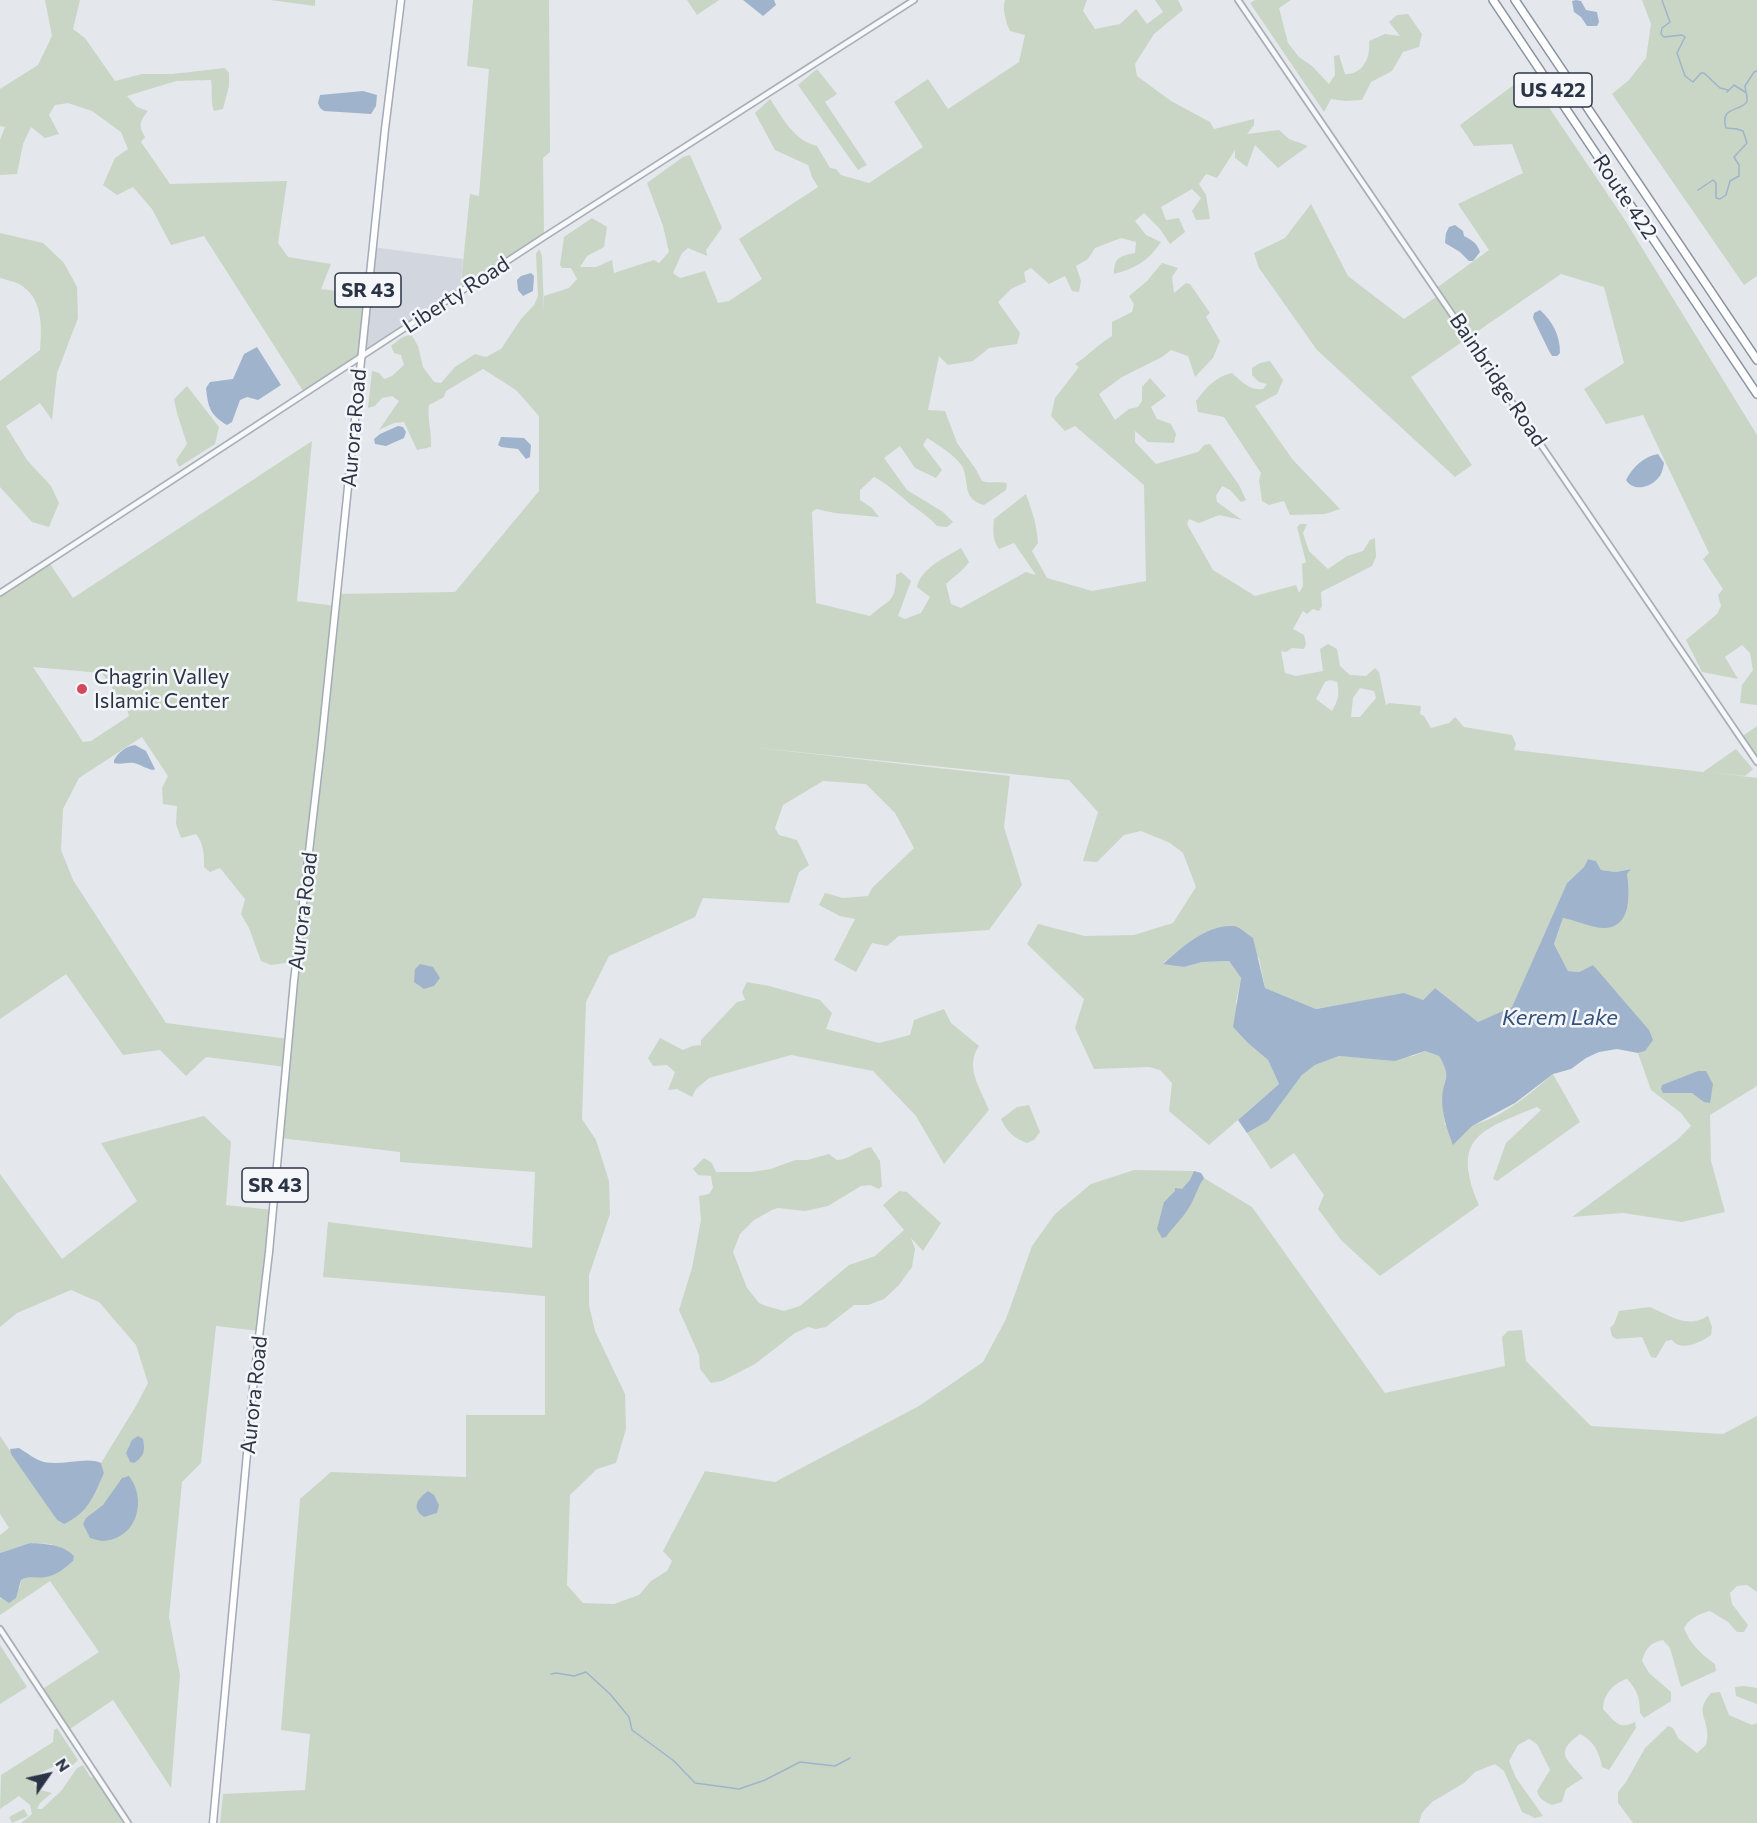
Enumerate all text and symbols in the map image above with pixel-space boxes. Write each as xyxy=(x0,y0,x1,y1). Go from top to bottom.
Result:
road number: US 422 xyxy=(1514,73,1592,107)
street label: Route 422 xyxy=(1587,150,1663,244)
street label: Liberty Road xyxy=(398,251,514,339)
road number: SR 43 xyxy=(335,273,401,307)
street label: Bainbridge Road xyxy=(1444,308,1552,452)
street label: Aurora Road xyxy=(336,368,372,488)
place label: Chagrin Valley Islamic Center xyxy=(94,664,229,714)
marker: Chagrin Valley Islamic Center xyxy=(75,682,89,696)
street label: Aurora Road xyxy=(283,851,323,971)
water label: Kerem Lake xyxy=(1502,1005,1618,1031)
road number: SR 43 xyxy=(242,1168,308,1202)
street label: Aurora Road xyxy=(235,1335,273,1455)
north arrow xyxy=(18,1745,78,1805)
text: N xyxy=(52,1754,75,1775)

